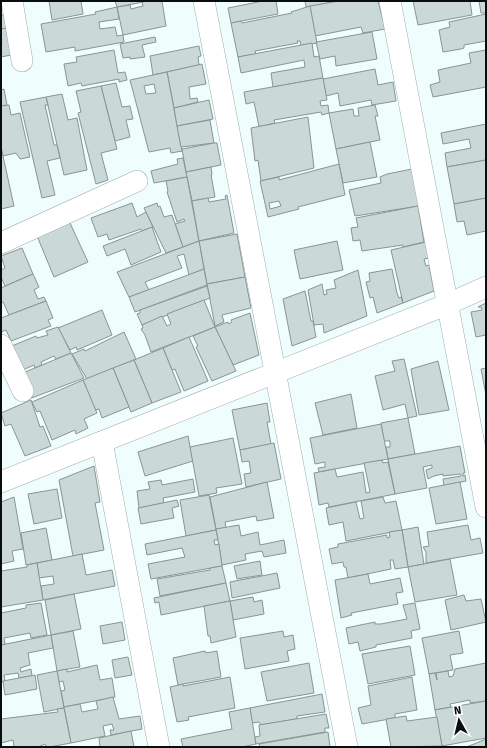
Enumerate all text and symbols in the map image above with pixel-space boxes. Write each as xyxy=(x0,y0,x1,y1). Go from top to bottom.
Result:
north arrow xyxy=(439,700,479,740)
text: N xyxy=(453,704,462,718)

